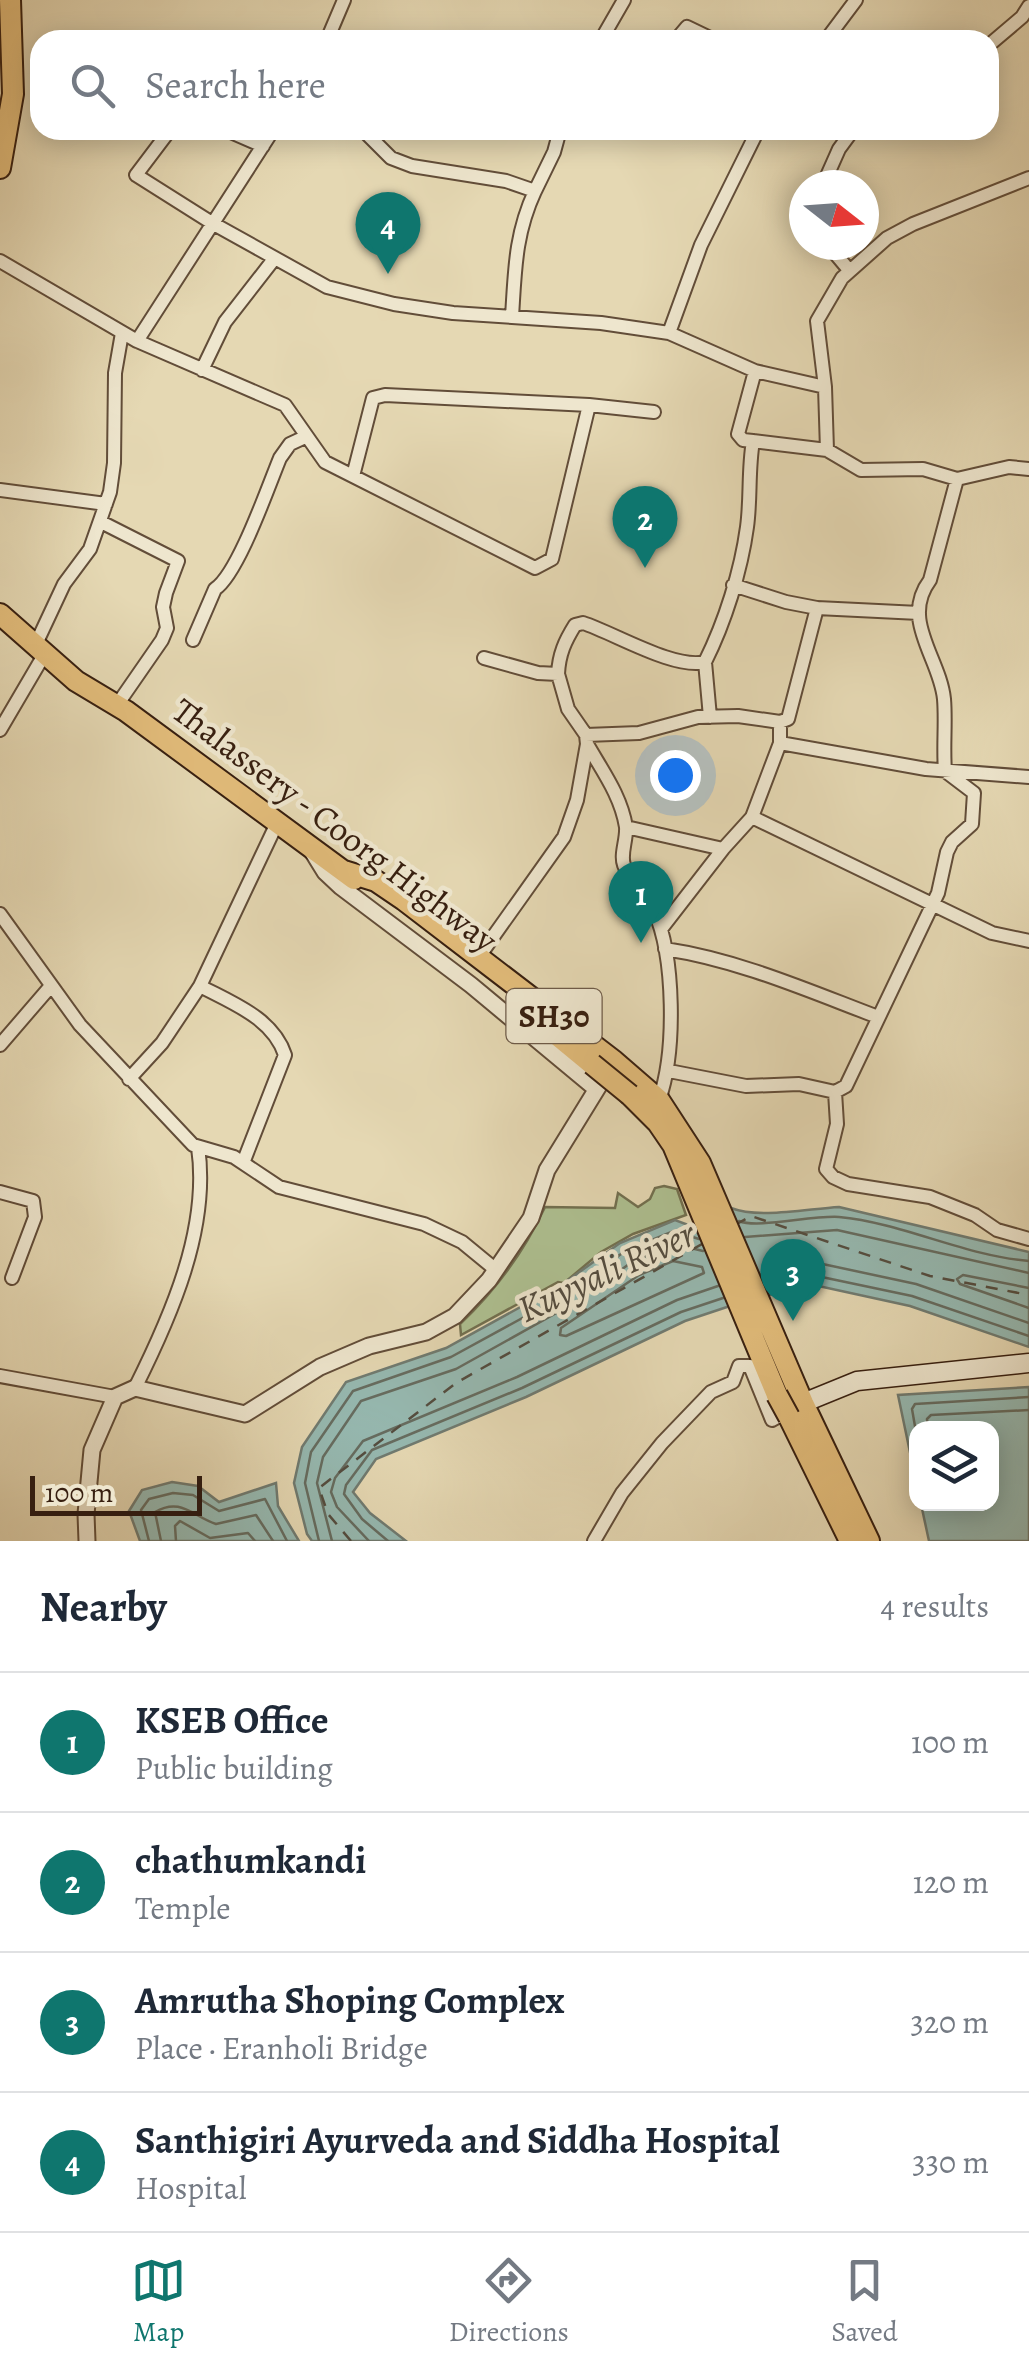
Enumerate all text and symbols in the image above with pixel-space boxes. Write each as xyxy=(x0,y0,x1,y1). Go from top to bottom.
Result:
search box xyxy=(30,30,999,140)
icon: search xyxy=(65,58,120,113)
text: Search here xyxy=(145,59,326,111)
north arrow xyxy=(789,170,879,260)
pin: 4 xyxy=(356,192,420,274)
pin: 2 xyxy=(612,486,678,568)
street label: Thalassery - Coorg Highway xyxy=(163,687,508,963)
your location xyxy=(650,750,701,801)
pin: 1 xyxy=(608,860,674,943)
road number: SH30 xyxy=(506,989,602,1043)
water label: Kuyyali River xyxy=(509,1206,705,1335)
pin: 3 xyxy=(760,1238,826,1321)
map controls xyxy=(909,1421,999,1511)
button: layers xyxy=(909,1421,999,1511)
scale bar xyxy=(30,1471,202,1516)
text: 100 m xyxy=(45,1474,113,1512)
text: Nearby xyxy=(40,1578,167,1635)
text: 4 results xyxy=(880,1584,989,1628)
text: KSEB Office xyxy=(135,1694,328,1746)
text: 1 xyxy=(67,1720,78,1764)
text: 100 m xyxy=(911,1720,989,1764)
text: Public building xyxy=(135,1746,333,1790)
text: chathumkandi xyxy=(135,1834,366,1886)
text: 2 xyxy=(65,1860,80,1904)
text: 120 m xyxy=(913,1860,989,1904)
text: Temple xyxy=(135,1886,231,1930)
text: Amrutha Shoping Complex xyxy=(135,1974,564,2026)
text: 3 xyxy=(66,2000,79,2044)
text: 320 m xyxy=(910,2000,989,2044)
text: Place · Eranholi Bridge xyxy=(135,2026,428,2070)
text: Santhigiri Ayurveda and Siddha Hospital xyxy=(135,2114,780,2166)
text: 4 xyxy=(65,2140,80,2184)
text: 330 m xyxy=(912,2140,989,2184)
text: Hospital xyxy=(135,2166,247,2210)
tab: Map xyxy=(131,2253,186,2351)
tab: Directions xyxy=(449,2253,569,2351)
tab: Saved xyxy=(831,2253,898,2351)

